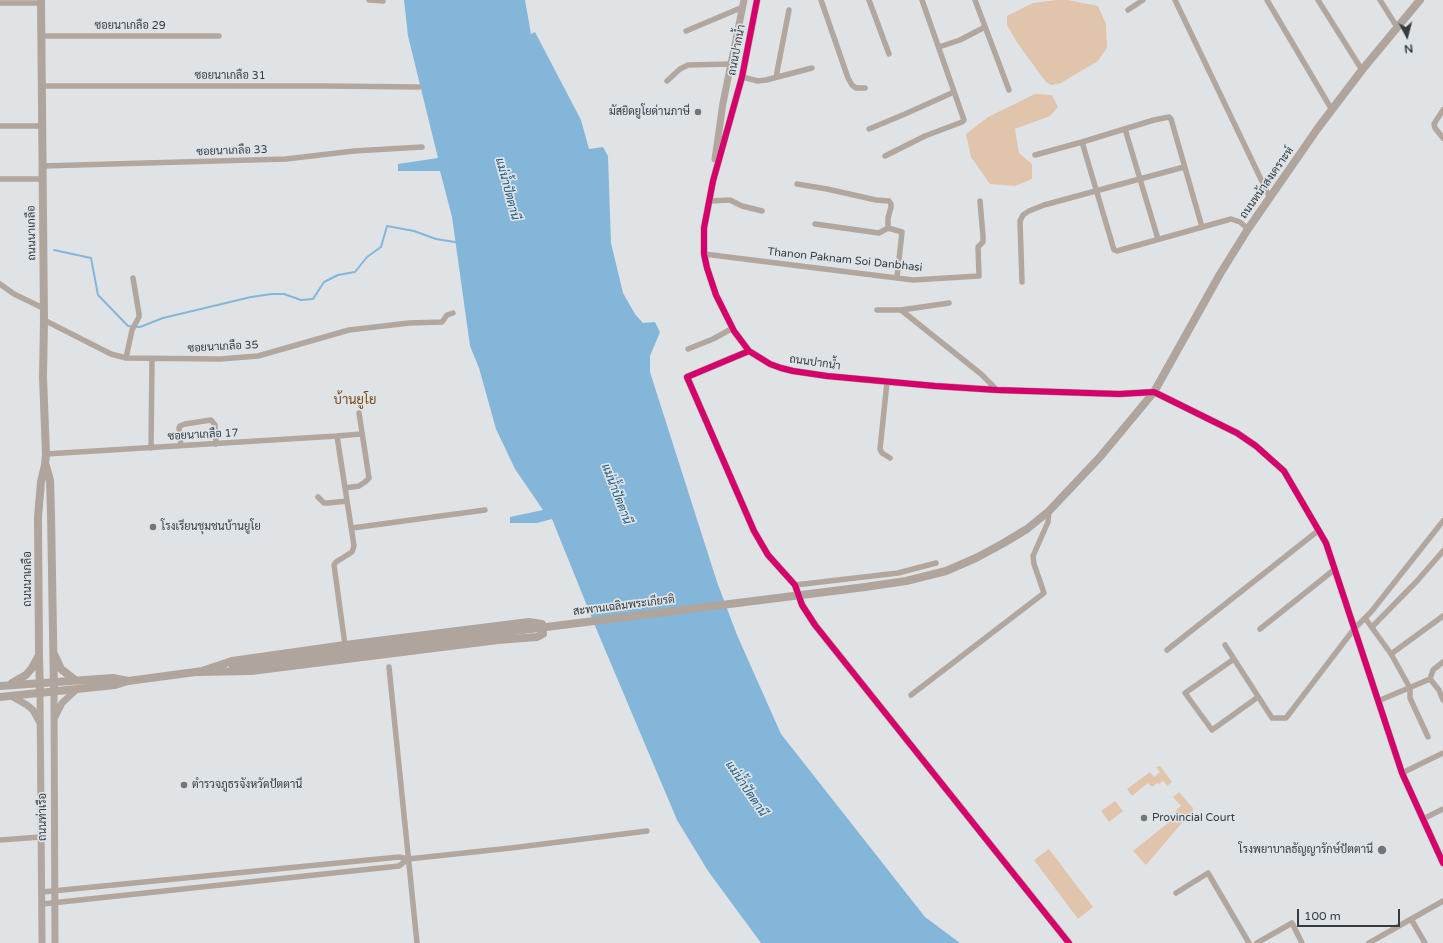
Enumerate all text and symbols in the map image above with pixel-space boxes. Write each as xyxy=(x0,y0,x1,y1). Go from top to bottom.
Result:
north arrow xyxy=(1387,16,1427,56)
street label: ซอยนาเกลือ 29 xyxy=(94,19,166,33)
street label: ถนนปากน้ำ xyxy=(726,23,748,77)
text: N xyxy=(1403,41,1414,55)
street label: ซอยนาเกลือ 31 xyxy=(194,69,266,83)
place label: มัสยิดยูโยด่านภาษี xyxy=(609,105,690,119)
marker: มัสยิดยูโยด่านภาษี xyxy=(693,107,703,117)
street label: ซอยนาเกลือ 33 xyxy=(196,143,268,159)
street label: ถนนหน้าสงเคราะห์ xyxy=(1237,145,1297,221)
water label: แม่น้ำปัตตานี xyxy=(492,156,522,222)
street label: ถนนนาเกลือ xyxy=(25,205,39,261)
street label: Thanon Paknam Soi Danbhasi xyxy=(767,245,923,275)
street label: ซอยนาเกลือ 35 xyxy=(187,339,259,355)
street label: ถนนปากน้ำ xyxy=(789,353,841,373)
district label: บ้านยูโย xyxy=(334,393,376,409)
street label: ซอยนาเกลือ 17 xyxy=(167,427,239,443)
water label: แม่น้ำปัตตานี xyxy=(598,462,634,526)
place label: โรงเรียนชุมชนบ้านยูโย xyxy=(161,520,261,534)
marker: โรงเรียนชุมชนบ้านยูโย xyxy=(148,522,158,532)
street label: ถนนนาเกลือ xyxy=(21,551,35,607)
street label: สะพานเฉลิมพระเกียรติ xyxy=(572,593,676,619)
water label: แม่น้ำปัตตานี xyxy=(722,759,770,819)
place label: ตำรวจภูธรจังหวัดปัตตานี xyxy=(192,778,302,792)
marker: ตำรวจภูธรจังหวัดปัตตานี xyxy=(179,780,189,790)
street label: ถนนท่าเรือ xyxy=(36,793,50,841)
place label: Provincial Court xyxy=(1152,811,1235,825)
marker: Provincial Court xyxy=(1139,813,1149,823)
place label: โรงพยาบาลธัญญารักษ์ปัตตานี xyxy=(1239,843,1373,857)
marker: โรงพยาบาลธัญญารักษ์ปัตตานี xyxy=(1376,844,1388,856)
scale bar xyxy=(1299,901,1402,927)
text: 100 m xyxy=(1304,909,1341,923)

